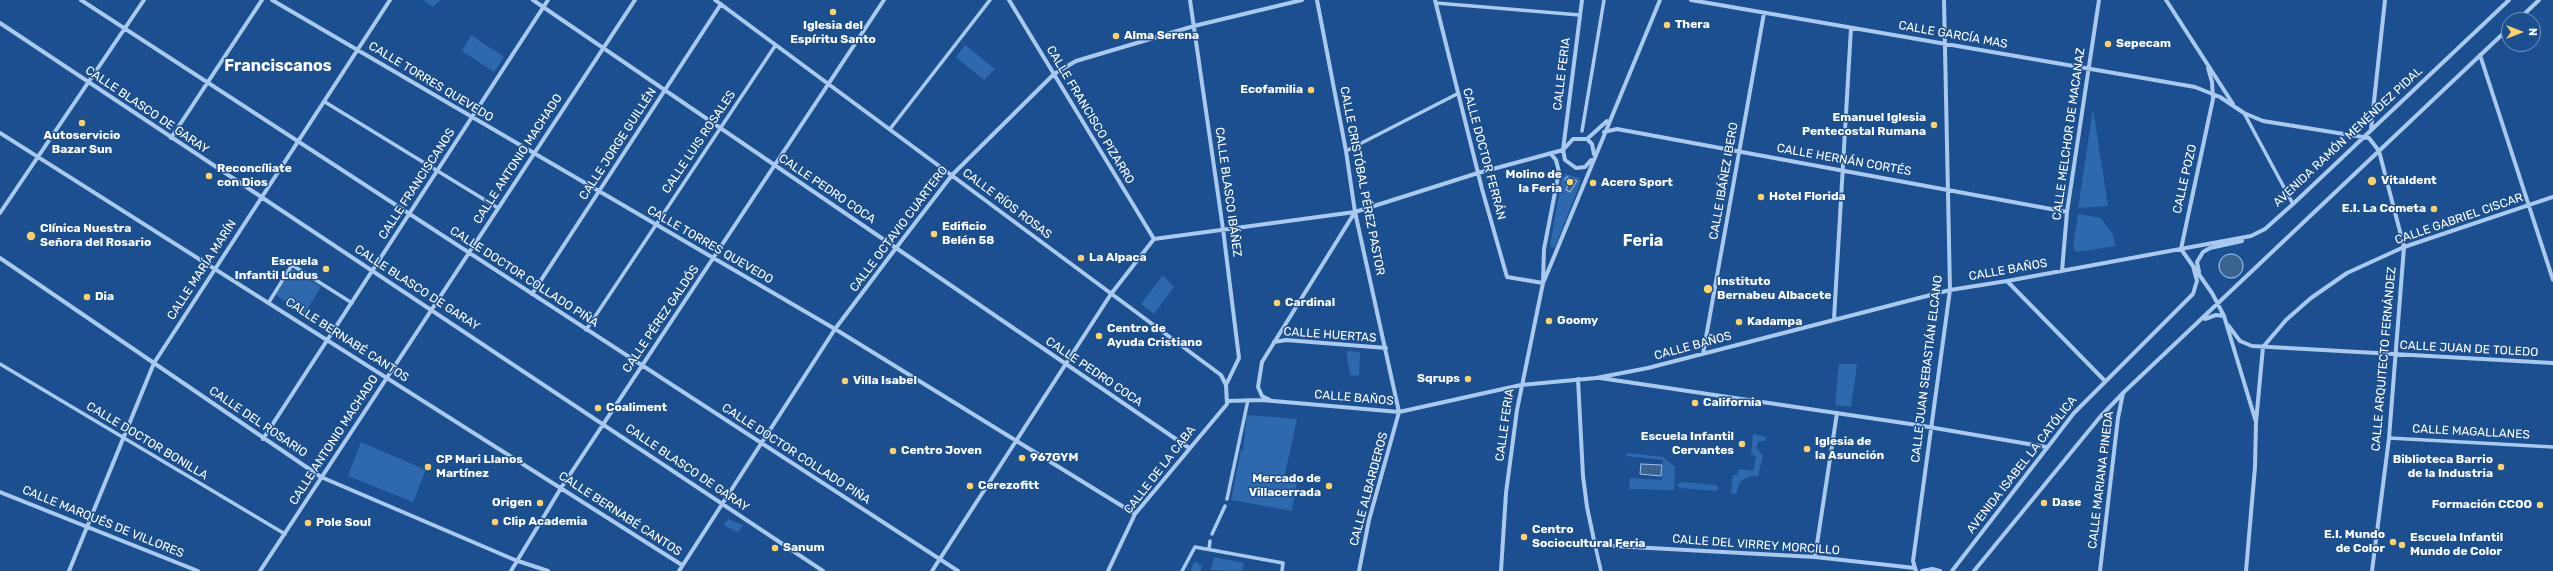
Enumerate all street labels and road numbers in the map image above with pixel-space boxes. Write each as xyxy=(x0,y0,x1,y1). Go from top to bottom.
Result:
street label: CALLE GARCÍA MAS xyxy=(1897,18,2009,52)
street label: CALLE FERIA xyxy=(1550,37,1574,111)
street label: CALLE TORRES QUEVEDO xyxy=(366,39,496,125)
street label: CALLE FRANCISCO PIZARRO xyxy=(1043,43,1137,187)
street label: CALLE MELCHOR DE MACANAZ xyxy=(2050,47,2088,221)
street label: CALLE BLASCO DE GARAY xyxy=(82,63,212,157)
street label: AVENIDA RAMÓN MENÉNDEZ PIDAL xyxy=(2271,64,2425,210)
street label: CALLE JORGE GUILLÉN xyxy=(576,85,660,203)
street label: CALLE CRISTÓBAL PÉREZ PASTOR xyxy=(1337,85,1387,277)
street label: CALLE DOCTOR FERRÁN xyxy=(1459,86,1509,222)
street label: CALLE LUIS ROSALES xyxy=(659,88,739,196)
street label: CALLE ANTONIO MACHADO xyxy=(471,91,565,227)
street label: CALLE IBÁÑEZ IBERO xyxy=(1707,121,1741,241)
street label: CALLE FRANCISCANOS xyxy=(376,126,458,242)
street label: CALLE BLASCO IBÁÑEZ xyxy=(1212,126,1244,258)
street label: CALLE HERNÁN CORTÉS xyxy=(1775,141,1913,179)
street label: CALLE POZO xyxy=(2170,143,2200,215)
street label: CALLE PEDRO COCA xyxy=(776,151,878,227)
street label: CALLE OCTAVIO CUARTERO xyxy=(847,163,951,295)
street label: CALLE RÍOS ROSAS xyxy=(960,166,1054,242)
street label: CALLE GABRIEL CISCAR xyxy=(2393,190,2525,248)
street label: CALLE TORRES QUEVEDO xyxy=(644,203,776,287)
street label: CALLE MARÍA MARÍN xyxy=(164,217,240,323)
street label: CALLE DOCTOR COLLADO PIÑA xyxy=(447,224,601,330)
street label: CALLE BLASCO DE GARAY xyxy=(352,242,482,334)
street label: CALLE BAÑOS xyxy=(1968,256,2048,284)
street label: CALLE PÉREZ GALDÓS xyxy=(620,263,702,375)
street label: CALLE ARQUITECTO FERNÁNDEZ xyxy=(2369,266,2399,452)
street label: CALLE JUAN SEBASTIÁN ELCANO xyxy=(1908,274,1946,464)
street label: CALLE BERNABÉ CANTOS xyxy=(283,295,411,385)
street label: CALLE HUERTAS xyxy=(1283,325,1377,345)
street label: CALLE BAÑOS xyxy=(1653,329,1733,363)
street label: CALLE PEDRO COCA xyxy=(1043,334,1145,410)
street label: CALLE JUAN DE TOLEDO xyxy=(2399,338,2539,360)
street label: CALLE ANTONIO MACHADO xyxy=(287,372,381,508)
street label: CALLE DEL ROSARIO xyxy=(206,384,310,460)
street label: CALLE BAÑOS xyxy=(1314,387,1394,409)
street label: CALLE FERIA xyxy=(1493,388,1517,462)
street label: AVENIDA ISABEL LA CATÓLICA xyxy=(1964,393,2080,537)
street label: CALLE DOCTOR BONILLA xyxy=(84,399,210,483)
street label: CALLE DOCTOR COLLADO PIÑA xyxy=(719,401,873,507)
street label: CALLE MARIANA PINEDA xyxy=(2085,410,2117,550)
street label: CALLE BLASCO DE GARAY xyxy=(622,421,752,515)
street label: CALLE MAGALLANES xyxy=(2412,422,2530,442)
street label: CALLE DE LA CABA xyxy=(1121,423,1199,517)
street label: CALLE ALBARDEROS xyxy=(1347,431,1391,547)
street label: CALLE BERNABÉ CANTOS xyxy=(556,469,684,559)
street label: CALLE MARQUÉS DE VILLORES xyxy=(20,483,186,561)
street label: CALLE DEL VIRREY MORCILLO xyxy=(1672,532,1840,558)

